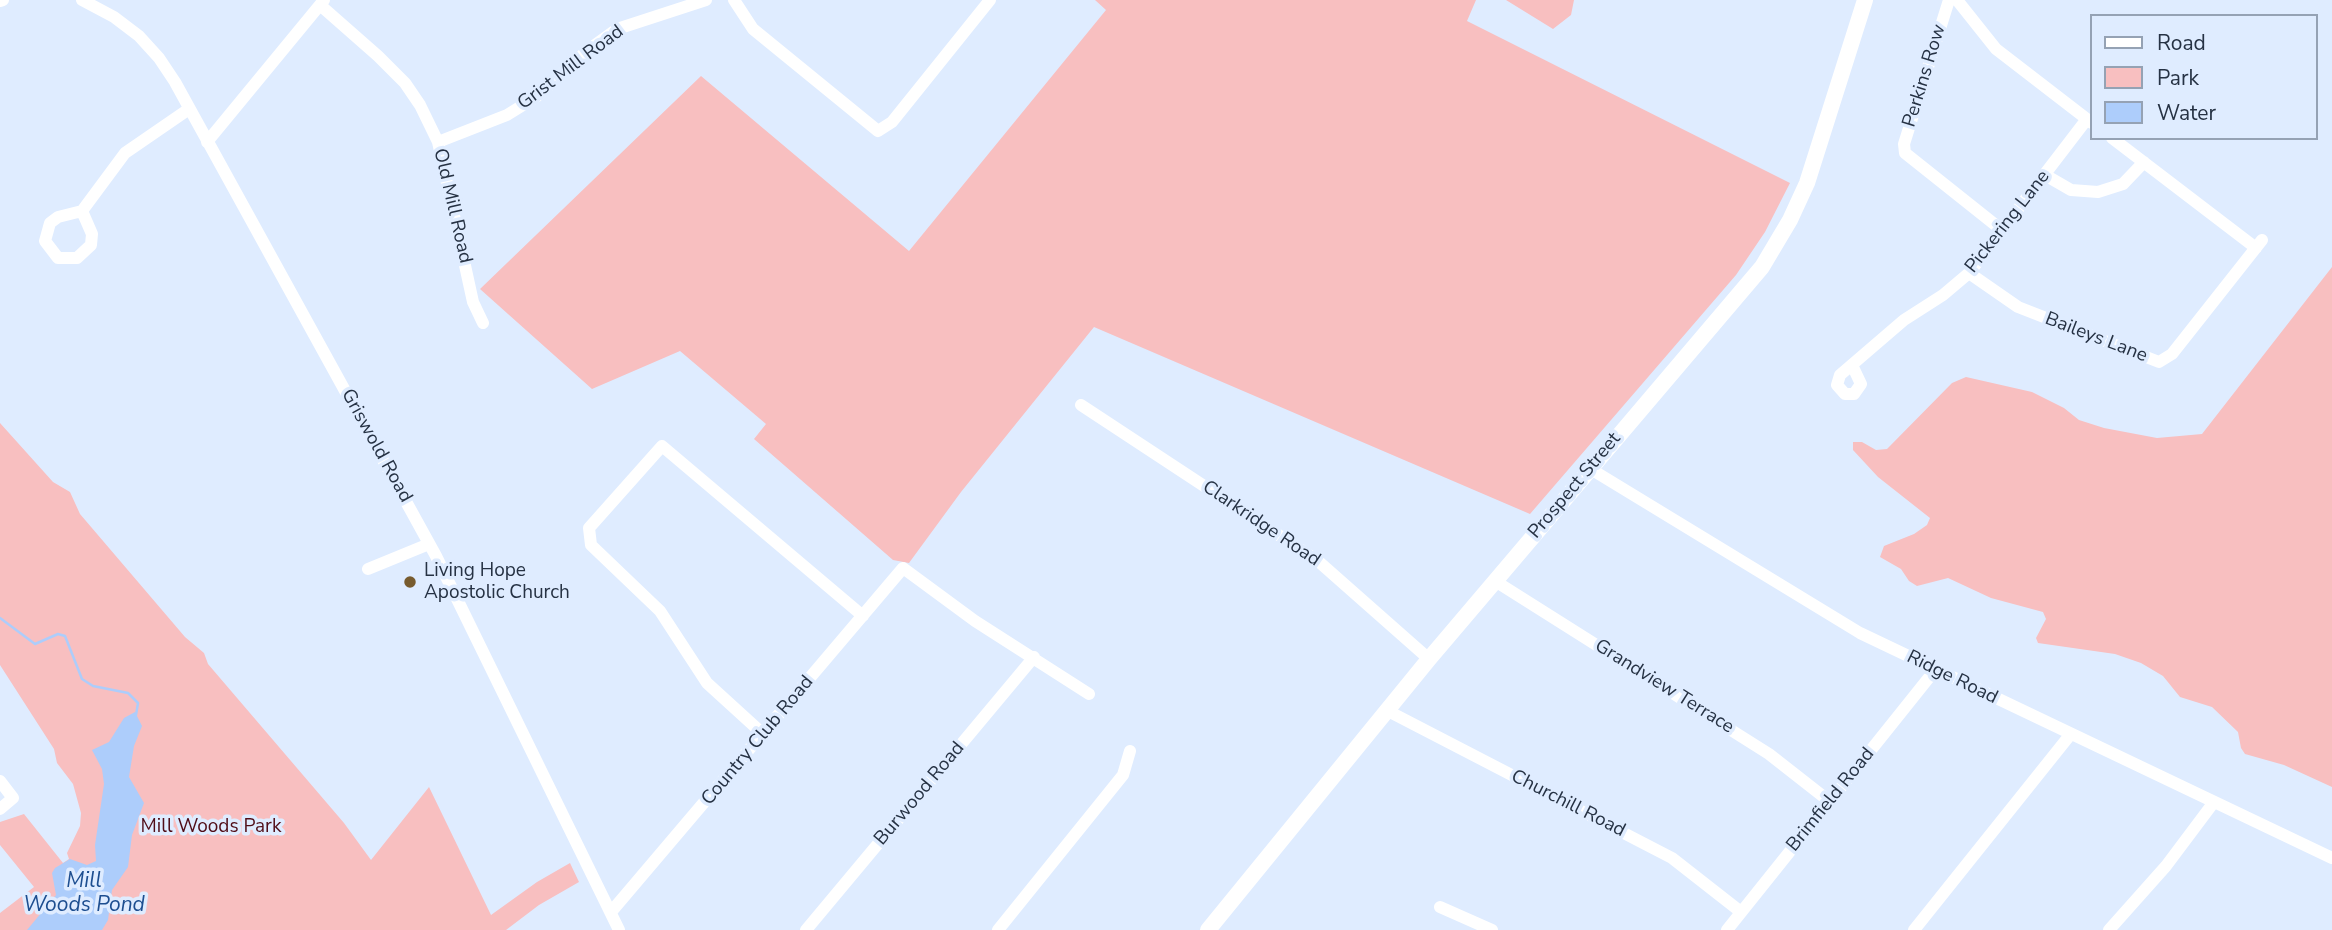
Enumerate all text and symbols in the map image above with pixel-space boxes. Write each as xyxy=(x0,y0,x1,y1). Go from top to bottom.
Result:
legend xyxy=(2090,14,2318,140)
street label: Grist Mill Road xyxy=(514,21,628,115)
street label: Perkins Row xyxy=(1899,22,1951,130)
text: Road xyxy=(2157,29,2206,57)
text: Park xyxy=(2157,64,2199,92)
text: Water xyxy=(2157,99,2216,127)
street label: Old Mill Road xyxy=(428,146,476,266)
street label: Pickering Lane xyxy=(1961,166,2055,278)
street label: Baileys Lane xyxy=(2042,308,2150,368)
street label: Griswold Road xyxy=(335,385,417,507)
street label: Prospect Street xyxy=(1524,428,1626,544)
street label: Clarkridge Road xyxy=(1198,476,1324,572)
place label: Living Hope Apostolic Church xyxy=(424,560,570,604)
marker: Living Hope Apostolic Church xyxy=(402,574,418,590)
street label: Grandview Terrace xyxy=(1590,635,1738,739)
street label: Ridge Road xyxy=(1903,646,2001,710)
street label: Country Club Road xyxy=(697,672,819,810)
street label: Burwood Road xyxy=(870,738,970,850)
street label: Brimfield Road xyxy=(1782,744,1880,856)
street label: Churchill Road xyxy=(1507,765,1629,843)
park label: Mill Woods Park xyxy=(141,816,281,838)
water label: Mill Woods Pond xyxy=(23,869,145,919)

